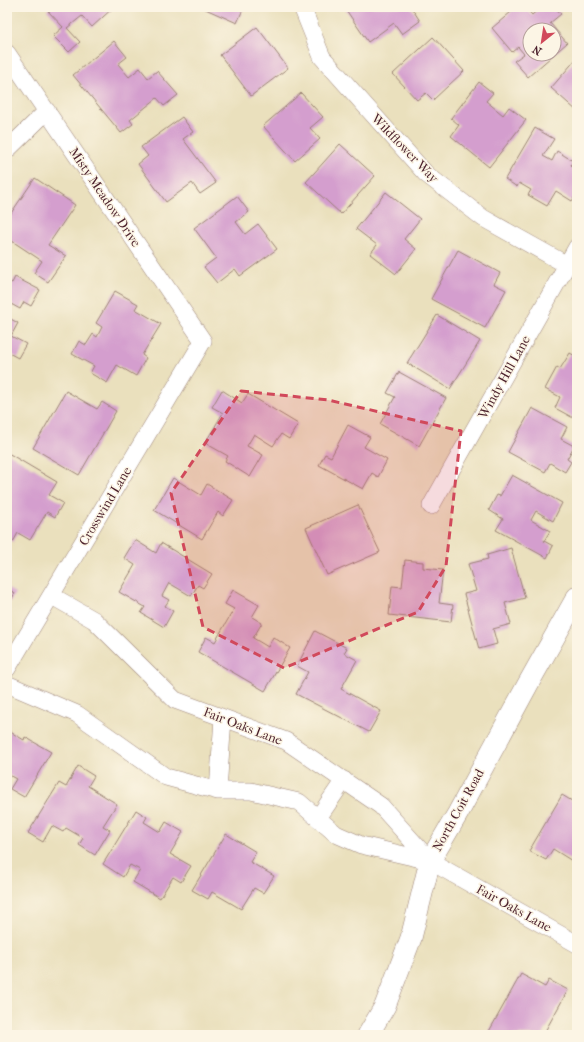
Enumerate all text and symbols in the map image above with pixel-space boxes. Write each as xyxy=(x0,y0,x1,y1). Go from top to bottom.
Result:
north arrow xyxy=(522,22,562,62)
text: N xyxy=(530,42,544,58)
street label: Wildflower Way xyxy=(368,110,442,186)
street label: Misty Meadow Drive xyxy=(66,144,144,250)
street label: Windy Hill Lane xyxy=(475,332,533,422)
street label: Crosswind Lane xyxy=(76,464,135,548)
street label: Fair Oaks Lane xyxy=(201,704,285,748)
street label: North Coit Road xyxy=(429,765,487,854)
street label: Fair Oaks Lane xyxy=(474,881,555,935)

